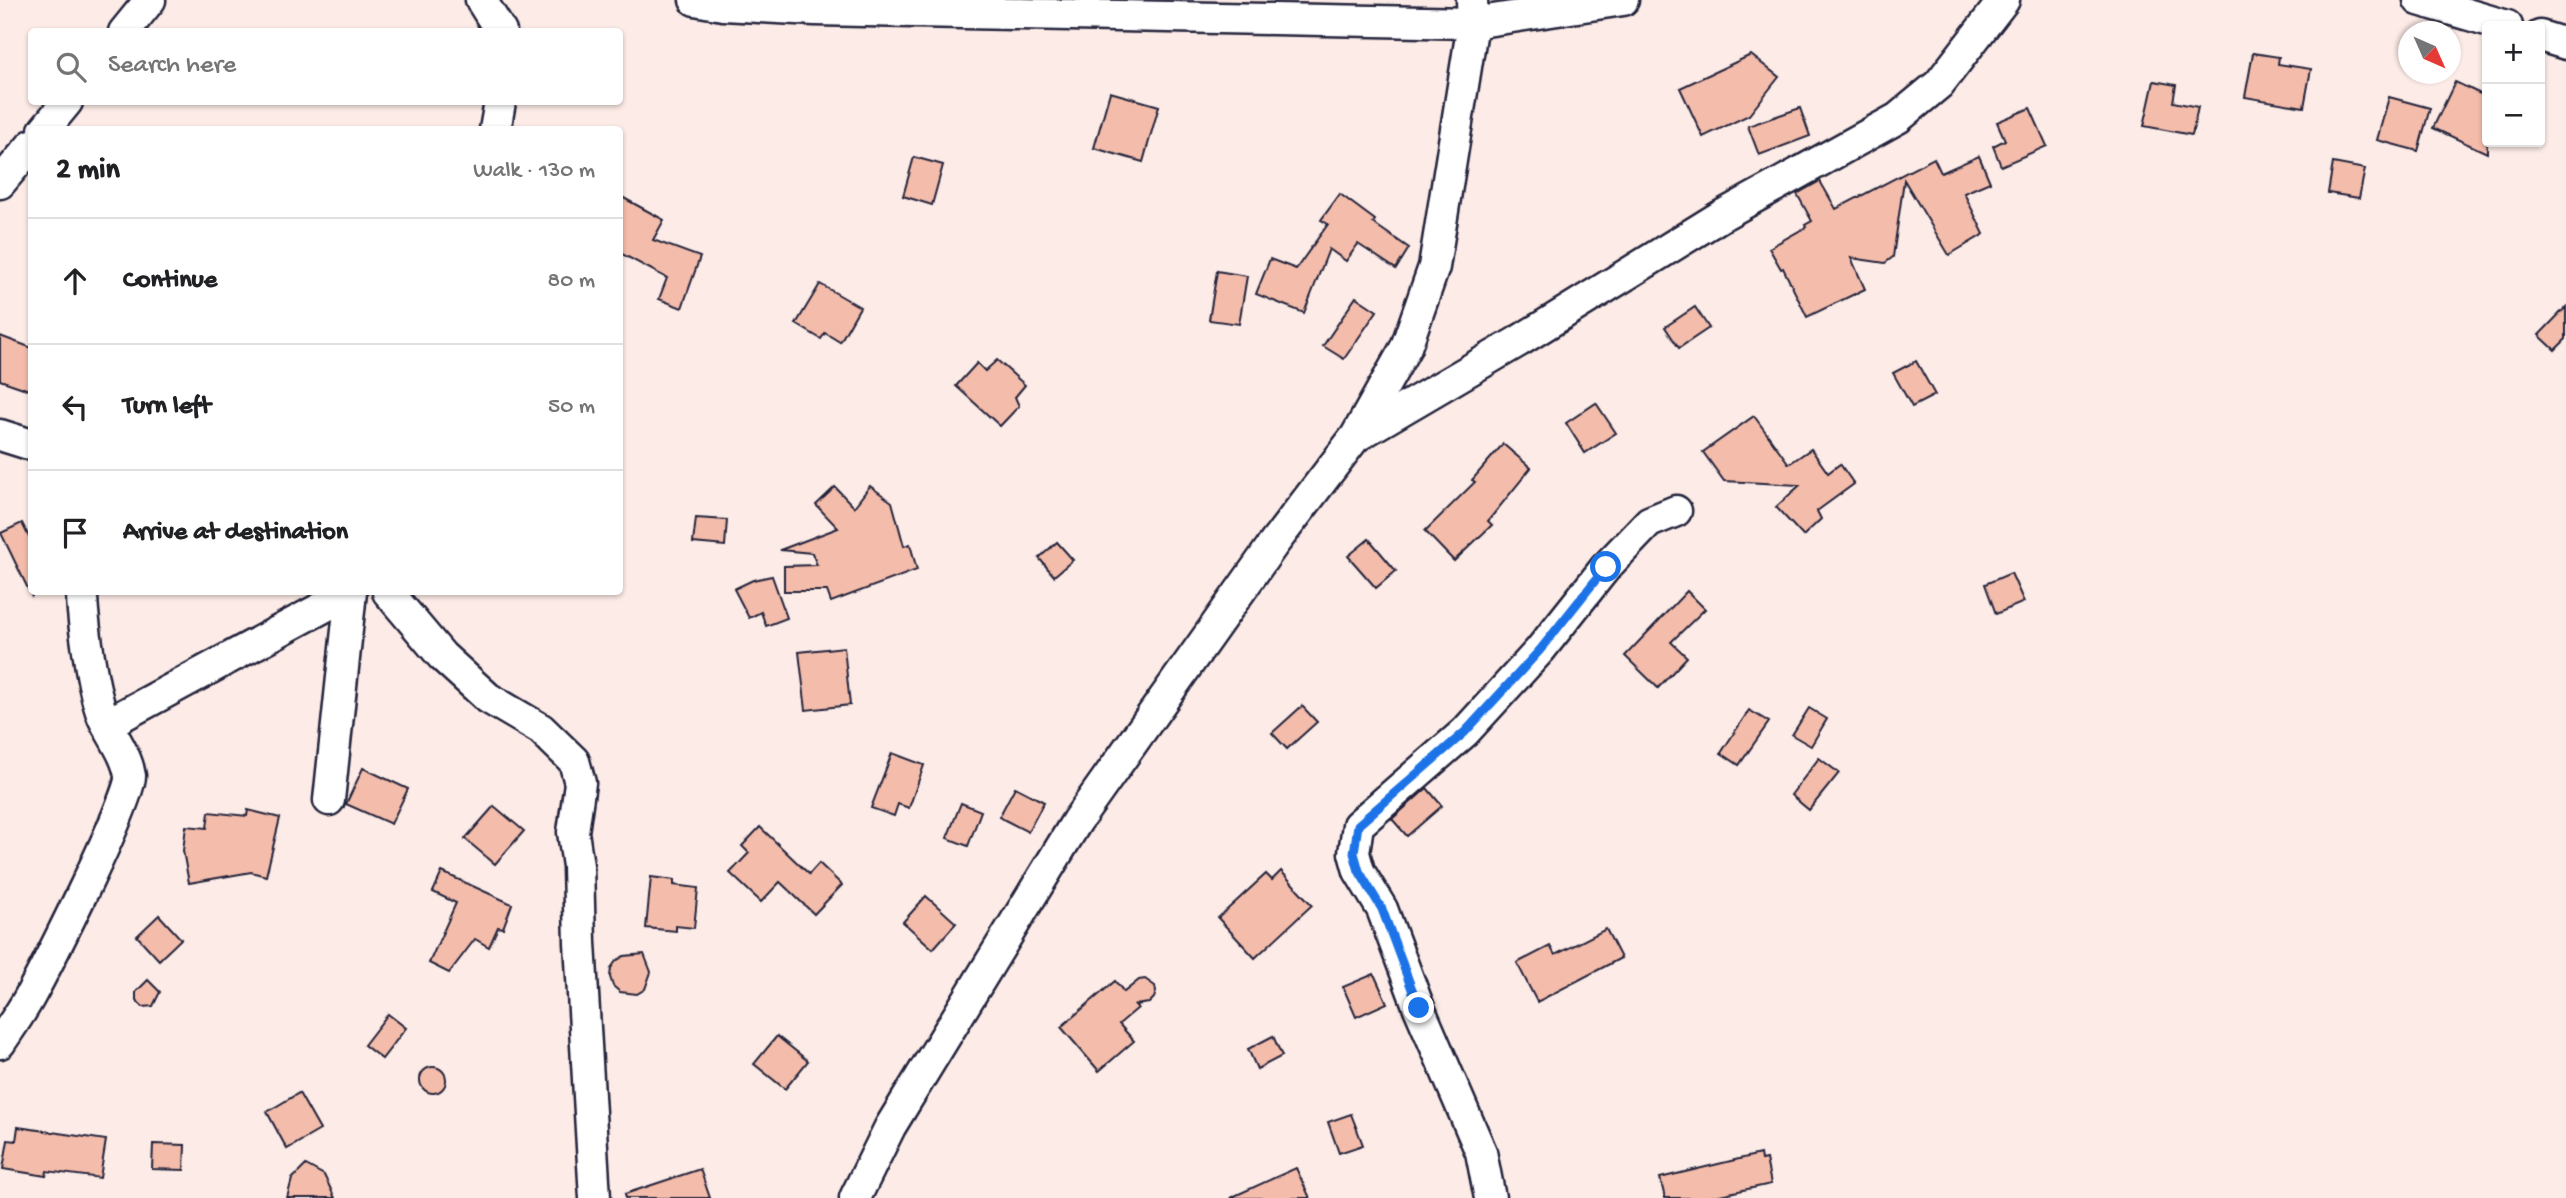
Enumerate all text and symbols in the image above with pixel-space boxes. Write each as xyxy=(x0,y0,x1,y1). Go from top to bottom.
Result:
north arrow xyxy=(2398,21,2461,84)
map controls xyxy=(2482,21,2545,147)
button: + xyxy=(2482,21,2545,84)
search box xyxy=(28,28,623,105)
icon: search xyxy=(52,48,90,86)
text: Search here xyxy=(108,51,236,82)
button: − xyxy=(2482,84,2545,147)
text: 2 min xyxy=(56,154,120,189)
text: Walk · 130 m xyxy=(473,158,595,185)
icon: ahead xyxy=(56,262,94,300)
text: Continue xyxy=(123,266,217,297)
text: 80 m xyxy=(548,268,595,295)
icon: left xyxy=(56,388,94,426)
text: Turn left xyxy=(123,392,211,423)
text: 50 m xyxy=(548,394,595,421)
icon: arrive xyxy=(56,514,94,552)
text: Arrive at destination xyxy=(123,518,348,549)
route start xyxy=(1590,551,1621,582)
route end xyxy=(1403,992,1434,1023)

